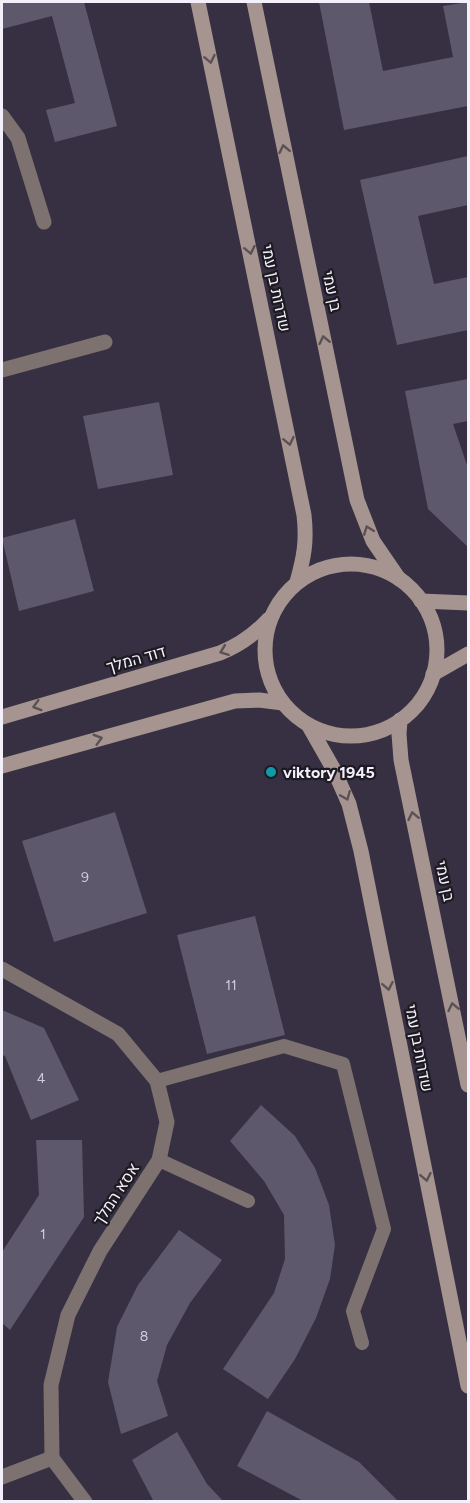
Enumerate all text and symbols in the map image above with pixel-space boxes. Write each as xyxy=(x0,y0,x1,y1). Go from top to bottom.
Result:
one-way arrow xyxy=(203,54,216,64)
one-way arrow xyxy=(279,145,292,155)
street label: שדרות בן עמי xyxy=(257,243,295,333)
one-way arrow xyxy=(242,244,255,254)
street label: בן עמי xyxy=(318,269,346,314)
one-way arrow xyxy=(318,336,331,346)
one-way arrow xyxy=(282,435,295,445)
one-way arrow xyxy=(363,525,375,536)
street label: דוד המלך xyxy=(104,641,168,677)
one-way arrow xyxy=(220,644,231,656)
one-way arrow xyxy=(33,699,43,711)
one-way arrow xyxy=(92,734,103,746)
place label: viktory 1945 xyxy=(283,763,375,782)
marker: viktory 1945 xyxy=(264,765,278,779)
one-way arrow xyxy=(339,790,351,801)
one-way arrow xyxy=(407,811,420,821)
street label: בן עמי xyxy=(431,859,459,904)
house number: 9 xyxy=(81,869,89,886)
house number: 11 xyxy=(225,977,237,994)
one-way arrow xyxy=(381,981,394,991)
one-way arrow xyxy=(447,1002,460,1012)
street label: שדרות בן עמי xyxy=(401,1003,437,1093)
house number: 4 xyxy=(37,1070,46,1087)
street label: אסא המלך xyxy=(89,1159,143,1229)
one-way arrow xyxy=(419,1172,432,1182)
house number: 1 xyxy=(40,1226,46,1243)
house number: 8 xyxy=(140,1328,148,1345)

